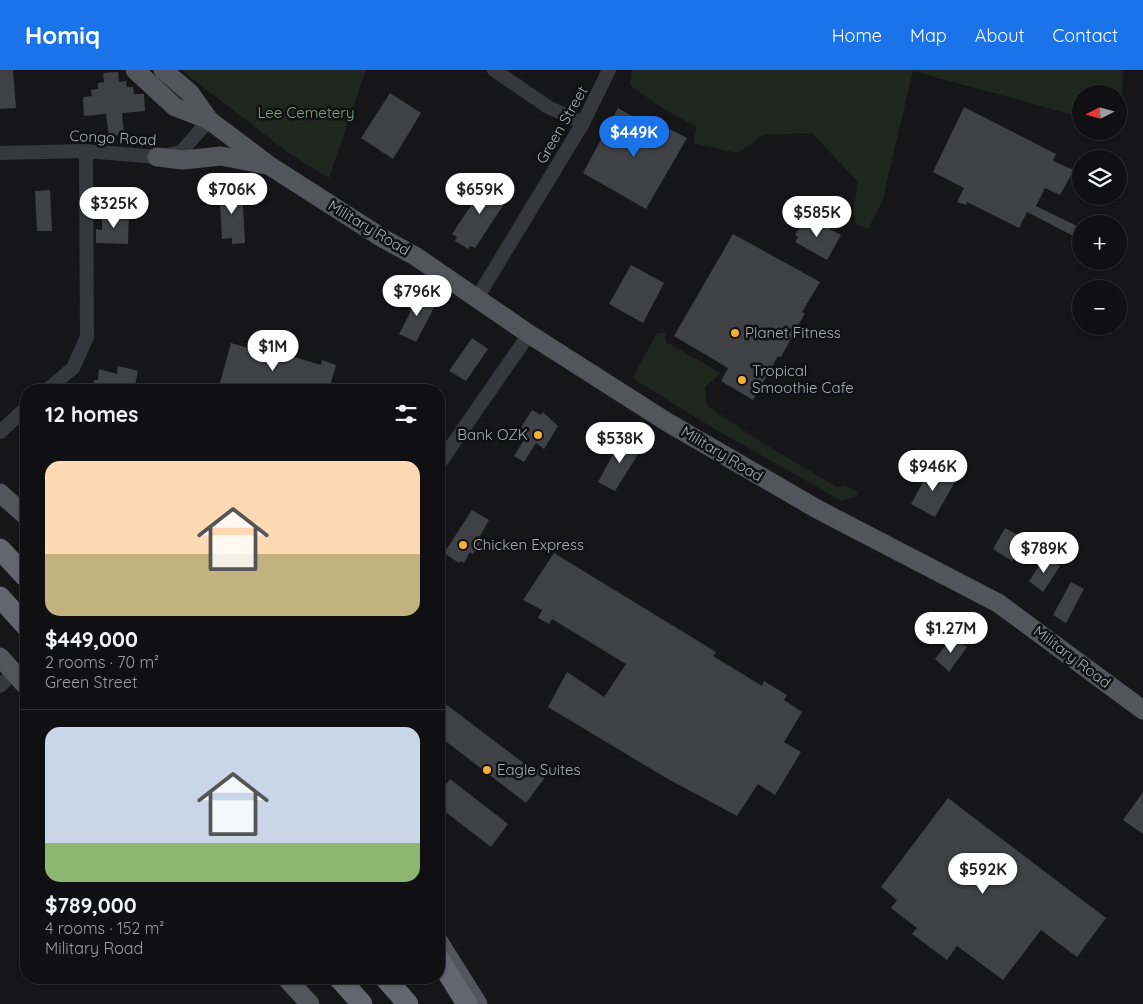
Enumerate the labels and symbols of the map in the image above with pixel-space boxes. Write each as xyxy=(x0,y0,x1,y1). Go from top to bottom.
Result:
street label: Green Street xyxy=(532,83,591,167)
north arrow xyxy=(1072,85,1128,140)
park label: Lee Cemetery xyxy=(257,103,355,122)
pin: $449K xyxy=(599,116,669,158)
street label: Congo Road xyxy=(69,126,157,149)
pin: $706K xyxy=(197,172,267,215)
pin: $659K xyxy=(445,172,515,215)
pin: $325K xyxy=(79,186,149,229)
street label: Military Road xyxy=(325,196,414,259)
pin: $585K xyxy=(782,196,852,238)
pin: $796K xyxy=(382,274,452,317)
place label: Planet Fitness xyxy=(745,323,841,342)
marker: Planet Fitness xyxy=(729,327,741,339)
pin: $1M xyxy=(249,330,297,372)
place label: Tropical Smoothie Cafe xyxy=(752,361,854,397)
marker: Tropical Smoothie Cafe xyxy=(736,374,748,386)
pin: $538K xyxy=(585,422,655,464)
street label: Military Road xyxy=(678,422,767,485)
place label: Bank OZK xyxy=(457,425,528,444)
marker: Bank OZK xyxy=(532,429,544,441)
pin: $946K xyxy=(898,450,968,492)
pin: $789K xyxy=(1009,532,1079,574)
place label: Chicken Express xyxy=(473,535,584,554)
marker: Chicken Express xyxy=(457,539,469,551)
pin: $1.27M xyxy=(910,612,992,654)
street label: Military Road xyxy=(1030,621,1115,692)
place label: Eagle Suites xyxy=(497,760,581,779)
marker: Eagle Suites xyxy=(481,764,493,776)
pin: $592K xyxy=(948,852,1018,895)

